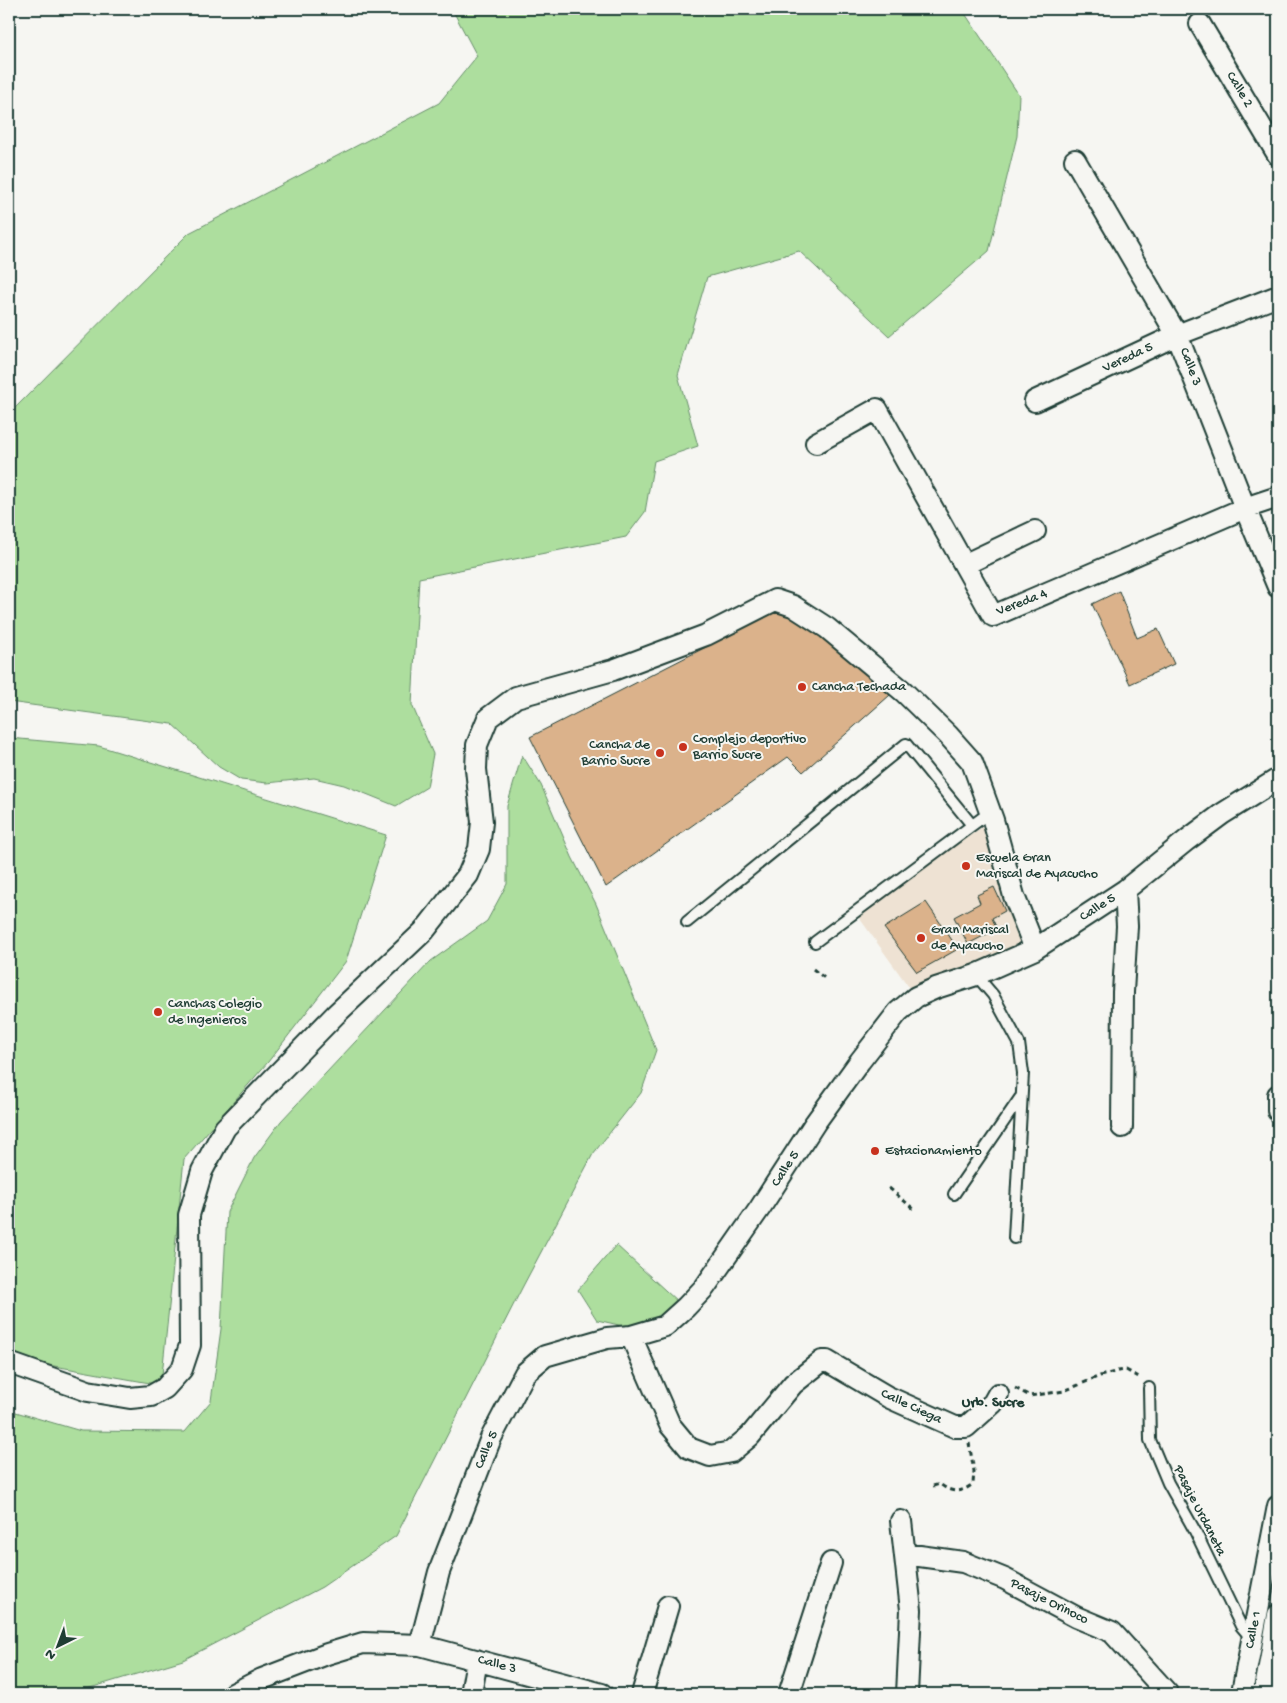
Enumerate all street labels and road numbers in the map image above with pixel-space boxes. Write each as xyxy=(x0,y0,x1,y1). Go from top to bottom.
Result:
street label: Calle 2 xyxy=(1222,69,1256,111)
street label: Vereda 5 xyxy=(1099,339,1156,378)
street label: Calle 3 xyxy=(1175,346,1205,388)
street label: Vereda 4 xyxy=(993,585,1050,621)
street label: Calle 5 xyxy=(1077,890,1119,926)
street label: Calle 5 xyxy=(768,1148,804,1190)
street label: Calle Ciega xyxy=(878,1385,945,1429)
street label: Calle 5 xyxy=(471,1429,503,1471)
street label: Pasaje Urdaneta xyxy=(1168,1462,1230,1560)
street label: Pasaje Orinoco xyxy=(1006,1575,1091,1629)
street label: Calle 1 xyxy=(1242,1610,1266,1650)
street label: Calle 3 xyxy=(476,1652,518,1678)

